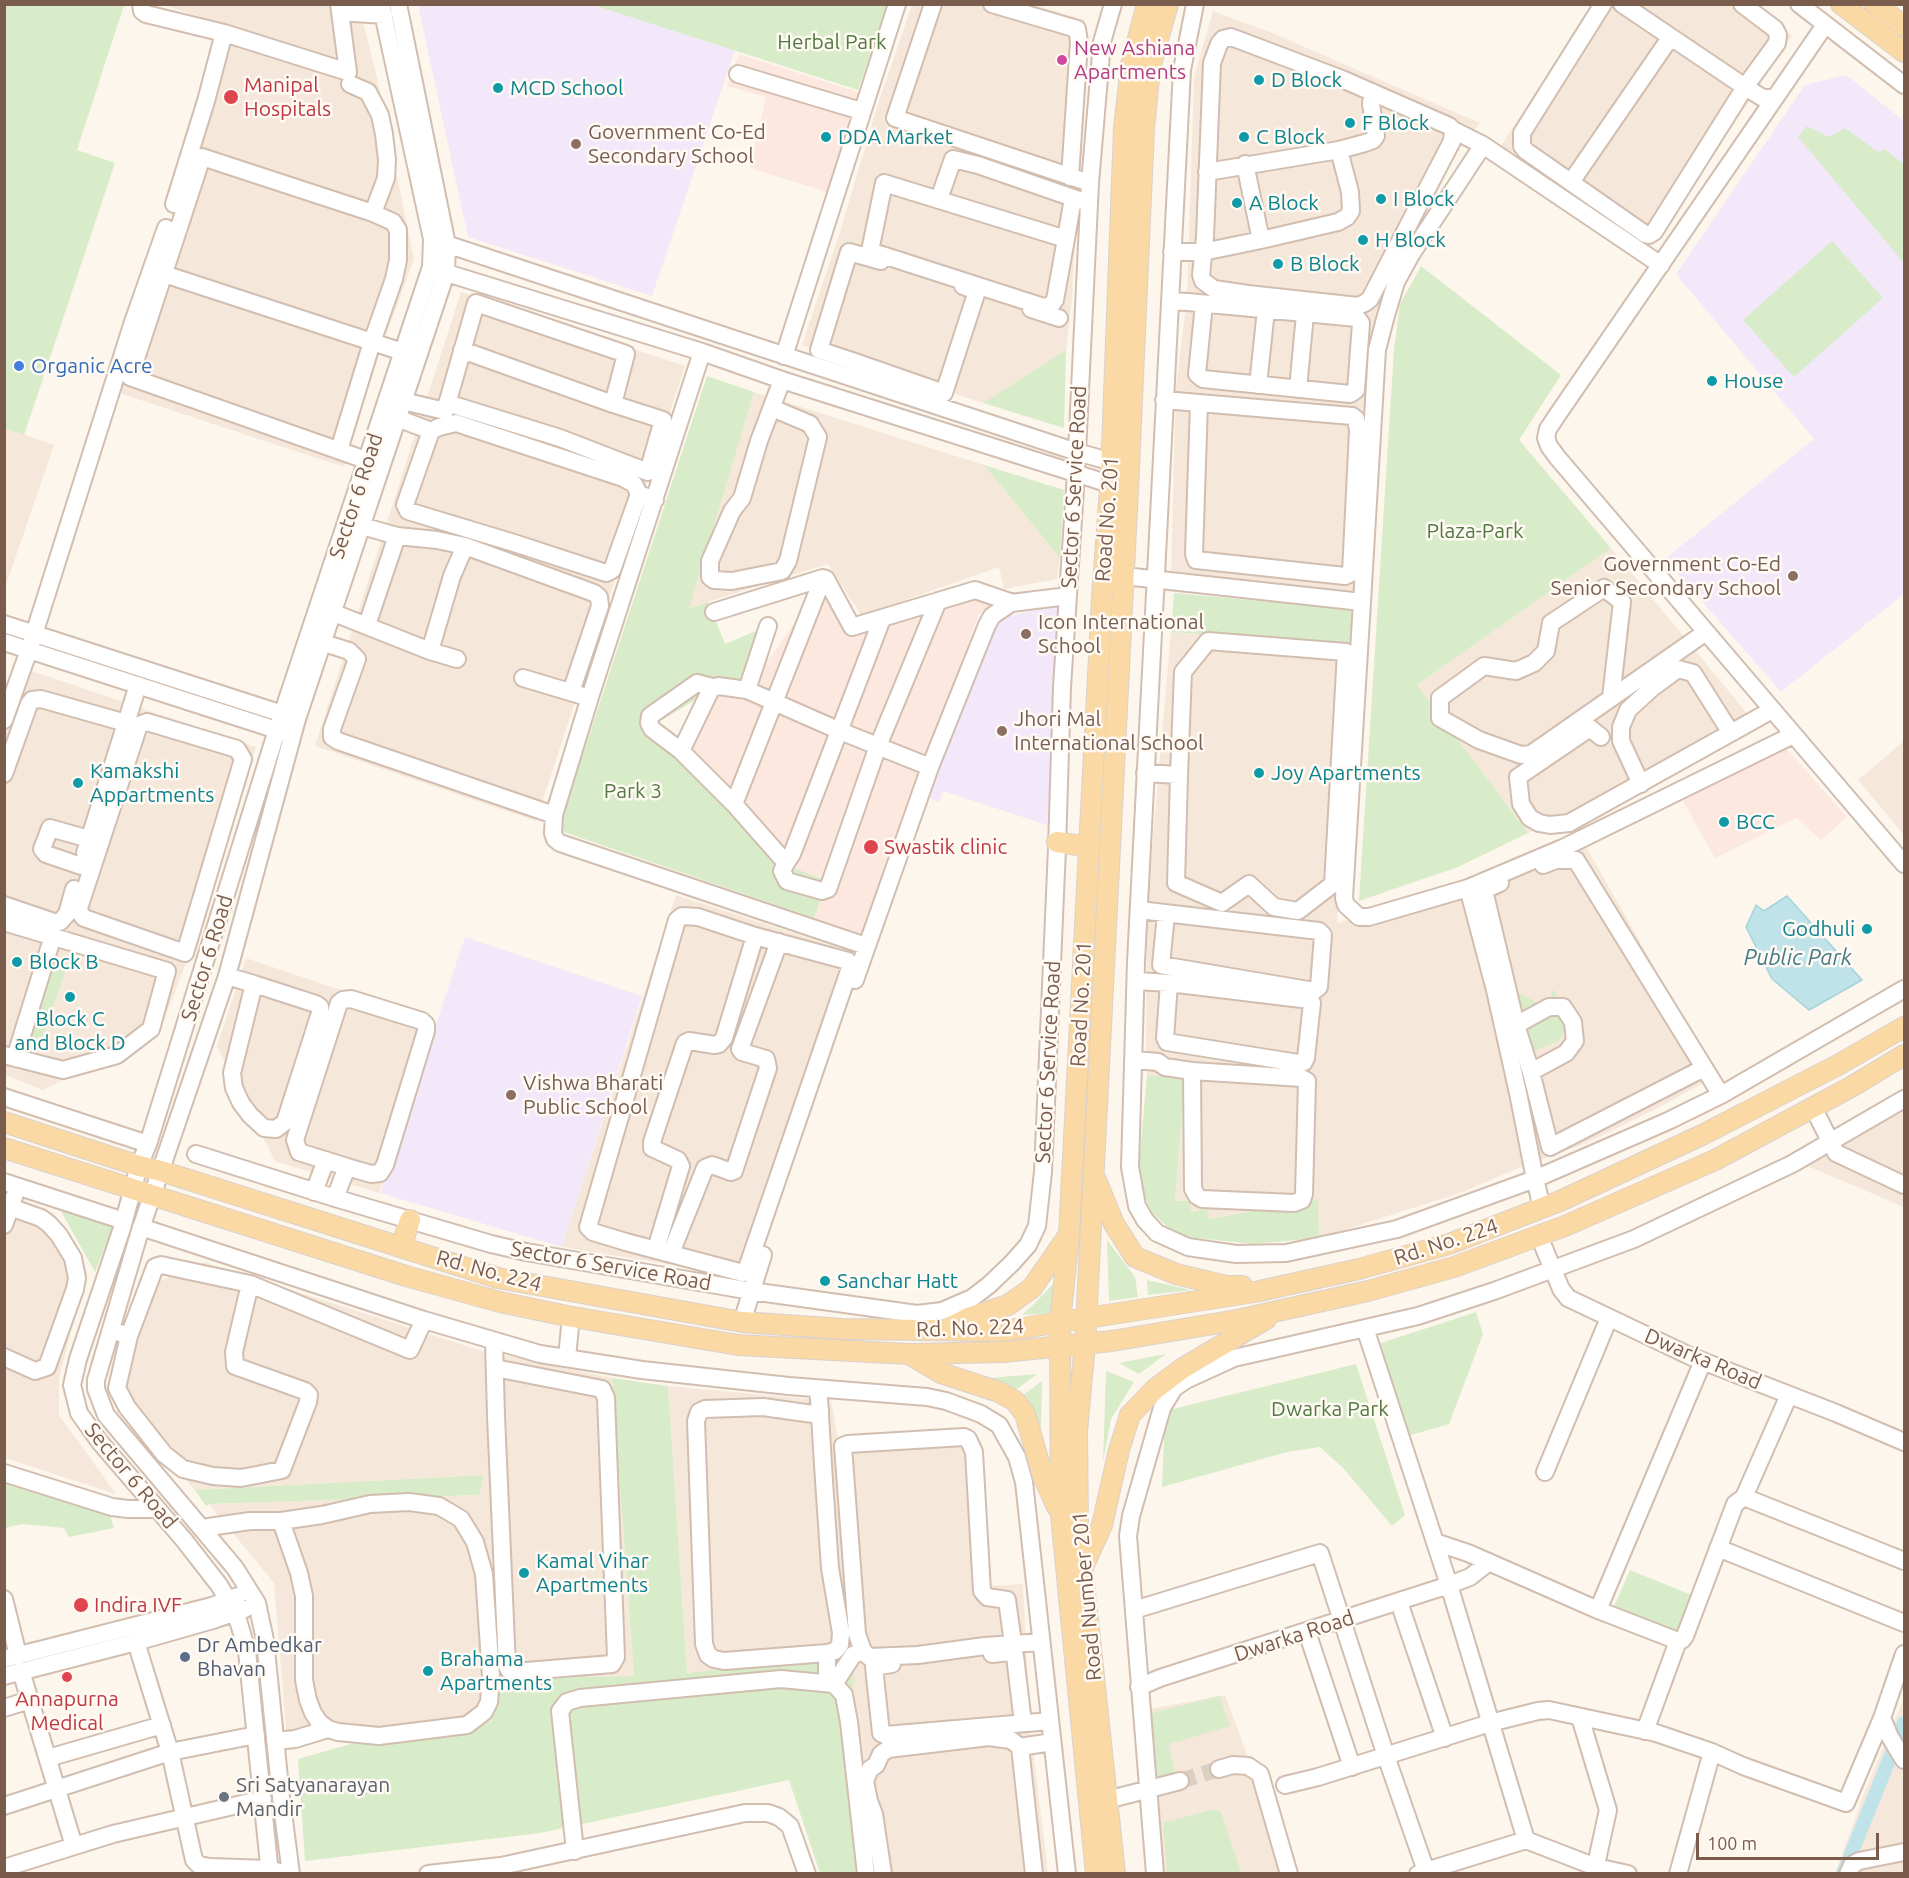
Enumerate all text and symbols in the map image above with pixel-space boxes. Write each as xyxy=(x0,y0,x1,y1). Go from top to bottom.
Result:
park label: Herbal Park xyxy=(777,29,887,55)
place label: New Ashiana Apartments xyxy=(1074,35,1195,85)
marker: New Ashiana Apartments xyxy=(1055,53,1069,67)
place label: D Block xyxy=(1271,67,1342,93)
place label: Manipal Hospitals xyxy=(244,72,331,122)
marker: D Block xyxy=(1252,73,1266,87)
place label: MCD School xyxy=(510,75,624,101)
marker: MCD School xyxy=(491,81,505,95)
marker: Manipal Hospitals xyxy=(222,88,240,106)
place label: F Block xyxy=(1362,110,1429,136)
marker: F Block xyxy=(1343,116,1357,130)
place label: Government Co-Ed Secondary School xyxy=(588,119,766,169)
place label: DDA Market xyxy=(838,124,953,150)
place label: C Block xyxy=(1256,124,1325,150)
marker: DDA Market xyxy=(819,130,833,144)
marker: C Block xyxy=(1237,130,1251,144)
marker: Government Co-Ed Secondary School xyxy=(569,137,583,151)
place label: I Block xyxy=(1393,186,1455,212)
place label: A Block xyxy=(1249,190,1319,216)
marker: I Block xyxy=(1374,192,1388,206)
marker: A Block xyxy=(1230,196,1244,210)
place label: H Block xyxy=(1375,227,1446,253)
marker: H Block xyxy=(1356,233,1370,247)
place label: B Block xyxy=(1290,251,1360,277)
marker: B Block xyxy=(1271,257,1285,271)
place label: Organic Acre xyxy=(31,353,153,379)
marker: Organic Acre xyxy=(12,359,26,373)
place label: House xyxy=(1724,368,1784,394)
marker: House xyxy=(1705,374,1719,388)
street label: Sector 6 Service Road xyxy=(1056,385,1092,589)
street label: Sector 6 Road xyxy=(324,430,388,562)
street label: Road No. 201 xyxy=(1090,455,1124,583)
park label: Plaza-Park xyxy=(1426,518,1524,544)
place label: Government Co-Ed Senior Secondary School xyxy=(1550,551,1781,601)
marker: Government Co-Ed Senior Secondary School xyxy=(1786,569,1800,583)
place label: Icon International School xyxy=(1038,609,1204,659)
marker: Icon International School xyxy=(1019,627,1033,641)
place label: Jhori Mal International School xyxy=(1014,706,1203,756)
marker: Jhori Mal International School xyxy=(995,724,1009,738)
place label: Kamakshi Appartments xyxy=(90,758,214,808)
place label: Joy Apartments xyxy=(1271,760,1421,786)
marker: Joy Apartments xyxy=(1252,766,1266,780)
marker: Kamakshi Appartments xyxy=(71,776,85,790)
park label: Park 3 xyxy=(604,778,662,804)
place label: BCC xyxy=(1736,809,1775,835)
marker: BCC xyxy=(1717,815,1731,829)
place label: Swastik clinic xyxy=(884,834,1007,860)
marker: Swastik clinic xyxy=(862,838,880,856)
street label: Sector 6 Road xyxy=(176,892,238,1024)
place label: Godhuli xyxy=(1782,916,1855,942)
marker: Godhuli xyxy=(1860,922,1874,936)
street label: Road No. 201 xyxy=(1065,940,1097,1068)
water label: Public Park xyxy=(1744,945,1852,971)
place label: Block B xyxy=(29,949,99,975)
marker: Block B xyxy=(10,955,24,969)
street label: Sector 6 Service Road xyxy=(1030,960,1066,1164)
marker: Block C and Block D xyxy=(63,990,77,1004)
place label: Block C and Block D xyxy=(14,1006,126,1056)
place label: Vishwa Bharati Public School xyxy=(523,1070,663,1120)
marker: Vishwa Bharati Public School xyxy=(504,1088,518,1102)
street label: Rd. No. 224 xyxy=(1391,1213,1501,1271)
street label: Sector 6 Service Road xyxy=(509,1236,713,1296)
street label: Rd. No. 224 xyxy=(434,1245,544,1297)
place label: Sanchar Hatt xyxy=(837,1268,958,1294)
marker: Sanchar Hatt xyxy=(818,1274,832,1288)
street label: Rd. No. 224 xyxy=(916,1314,1024,1342)
street label: Dwarka Road xyxy=(1641,1323,1765,1395)
park label: Dwarka Park xyxy=(1271,1396,1389,1422)
street label: Sector 6 Road xyxy=(79,1418,183,1534)
street label: Road Number 201 xyxy=(1067,1510,1107,1682)
place label: Kamal Vihar Apartments xyxy=(536,1548,649,1598)
marker: Kamal Vihar Apartments xyxy=(517,1566,531,1580)
place label: Indira IVF xyxy=(94,1592,182,1618)
marker: Indira IVF xyxy=(72,1596,90,1614)
street label: Dwarka Road xyxy=(1231,1605,1357,1667)
place label: Dr Ambedkar Bhavan xyxy=(197,1632,322,1682)
place label: Brahama Apartments xyxy=(440,1646,552,1696)
marker: Dr Ambedkar Bhavan xyxy=(178,1650,192,1664)
marker: Brahama Apartments xyxy=(421,1664,435,1678)
marker: Annapurna Medical xyxy=(60,1670,74,1684)
place label: Annapurna Medical xyxy=(15,1686,119,1736)
place label: Sri Satyanarayan Mandir xyxy=(236,1772,390,1822)
marker: Sri Satyanarayan Mandir xyxy=(217,1790,231,1804)
scale bar xyxy=(1699,1821,1882,1859)
text: 100 m xyxy=(1707,1833,1757,1853)

